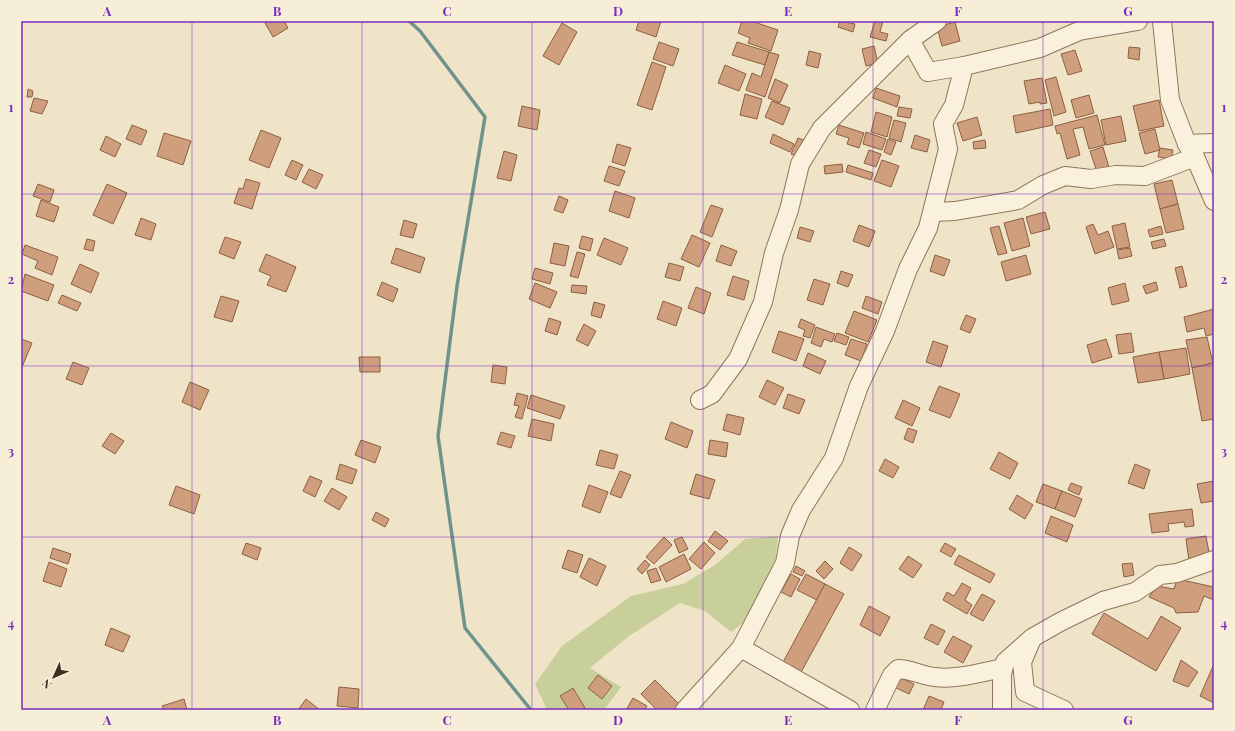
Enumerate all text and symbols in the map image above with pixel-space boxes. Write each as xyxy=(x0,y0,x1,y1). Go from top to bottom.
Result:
text: A xyxy=(102,2,112,19)
text: B xyxy=(273,2,282,19)
text: C xyxy=(442,2,452,19)
text: D xyxy=(613,2,623,19)
text: E xyxy=(784,2,792,19)
text: F xyxy=(954,2,962,19)
text: G xyxy=(1123,2,1133,19)
text: 1 xyxy=(9,98,14,115)
text: 1 xyxy=(1222,98,1227,115)
text: 2 xyxy=(8,270,15,287)
text: 2 xyxy=(1221,270,1228,287)
text: 3 xyxy=(8,442,14,459)
text: 3 xyxy=(1221,442,1227,459)
text: 4 xyxy=(8,614,15,631)
text: 4 xyxy=(1221,614,1228,631)
north arrow xyxy=(34,657,74,697)
text: N xyxy=(38,676,55,693)
text: A xyxy=(102,711,112,728)
text: B xyxy=(273,711,282,728)
text: C xyxy=(442,711,452,728)
text: D xyxy=(613,711,623,728)
text: E xyxy=(784,711,792,728)
text: F xyxy=(954,711,962,728)
text: G xyxy=(1123,711,1133,728)

